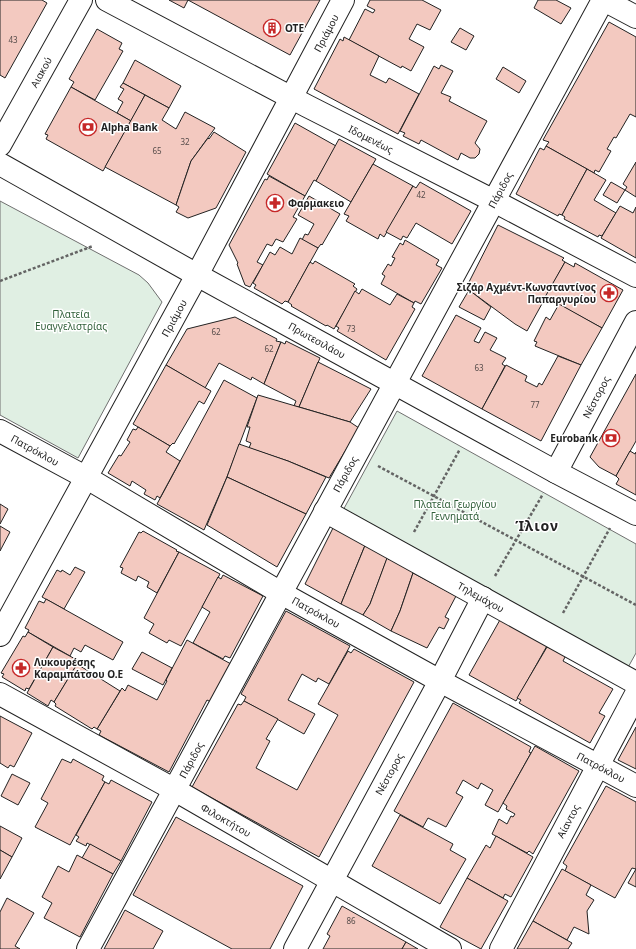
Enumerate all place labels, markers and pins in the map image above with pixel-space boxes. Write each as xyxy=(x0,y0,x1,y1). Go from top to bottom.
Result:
building icon: ΟΤΕ xyxy=(262,18,282,38)
place label: ΟΤΕ xyxy=(285,21,304,35)
bank icon: Alpha Bank xyxy=(78,117,98,137)
place label: Alpha Bank xyxy=(101,120,158,134)
pharmacy icon: Φαρμακειο xyxy=(265,193,285,213)
place label: Φαρμακειο xyxy=(288,196,344,210)
place label: Σιζάρ Αχμέντ-Κωνσταντίνος Παπαργυρίου xyxy=(457,280,596,306)
pharmacy icon: Σιζάρ Αχμέντ-Κωνσταντίνος Παπαργυρίου xyxy=(599,283,619,303)
bank icon: Eurobank xyxy=(601,428,621,448)
place label: Eurobank xyxy=(550,431,599,445)
place label: Λυκουρέσης Καραμπάτσου Ο.Ε xyxy=(34,655,123,681)
pharmacy icon: Λυκουρέσης Καραμπάτσου Ο.Ε xyxy=(11,658,31,678)

